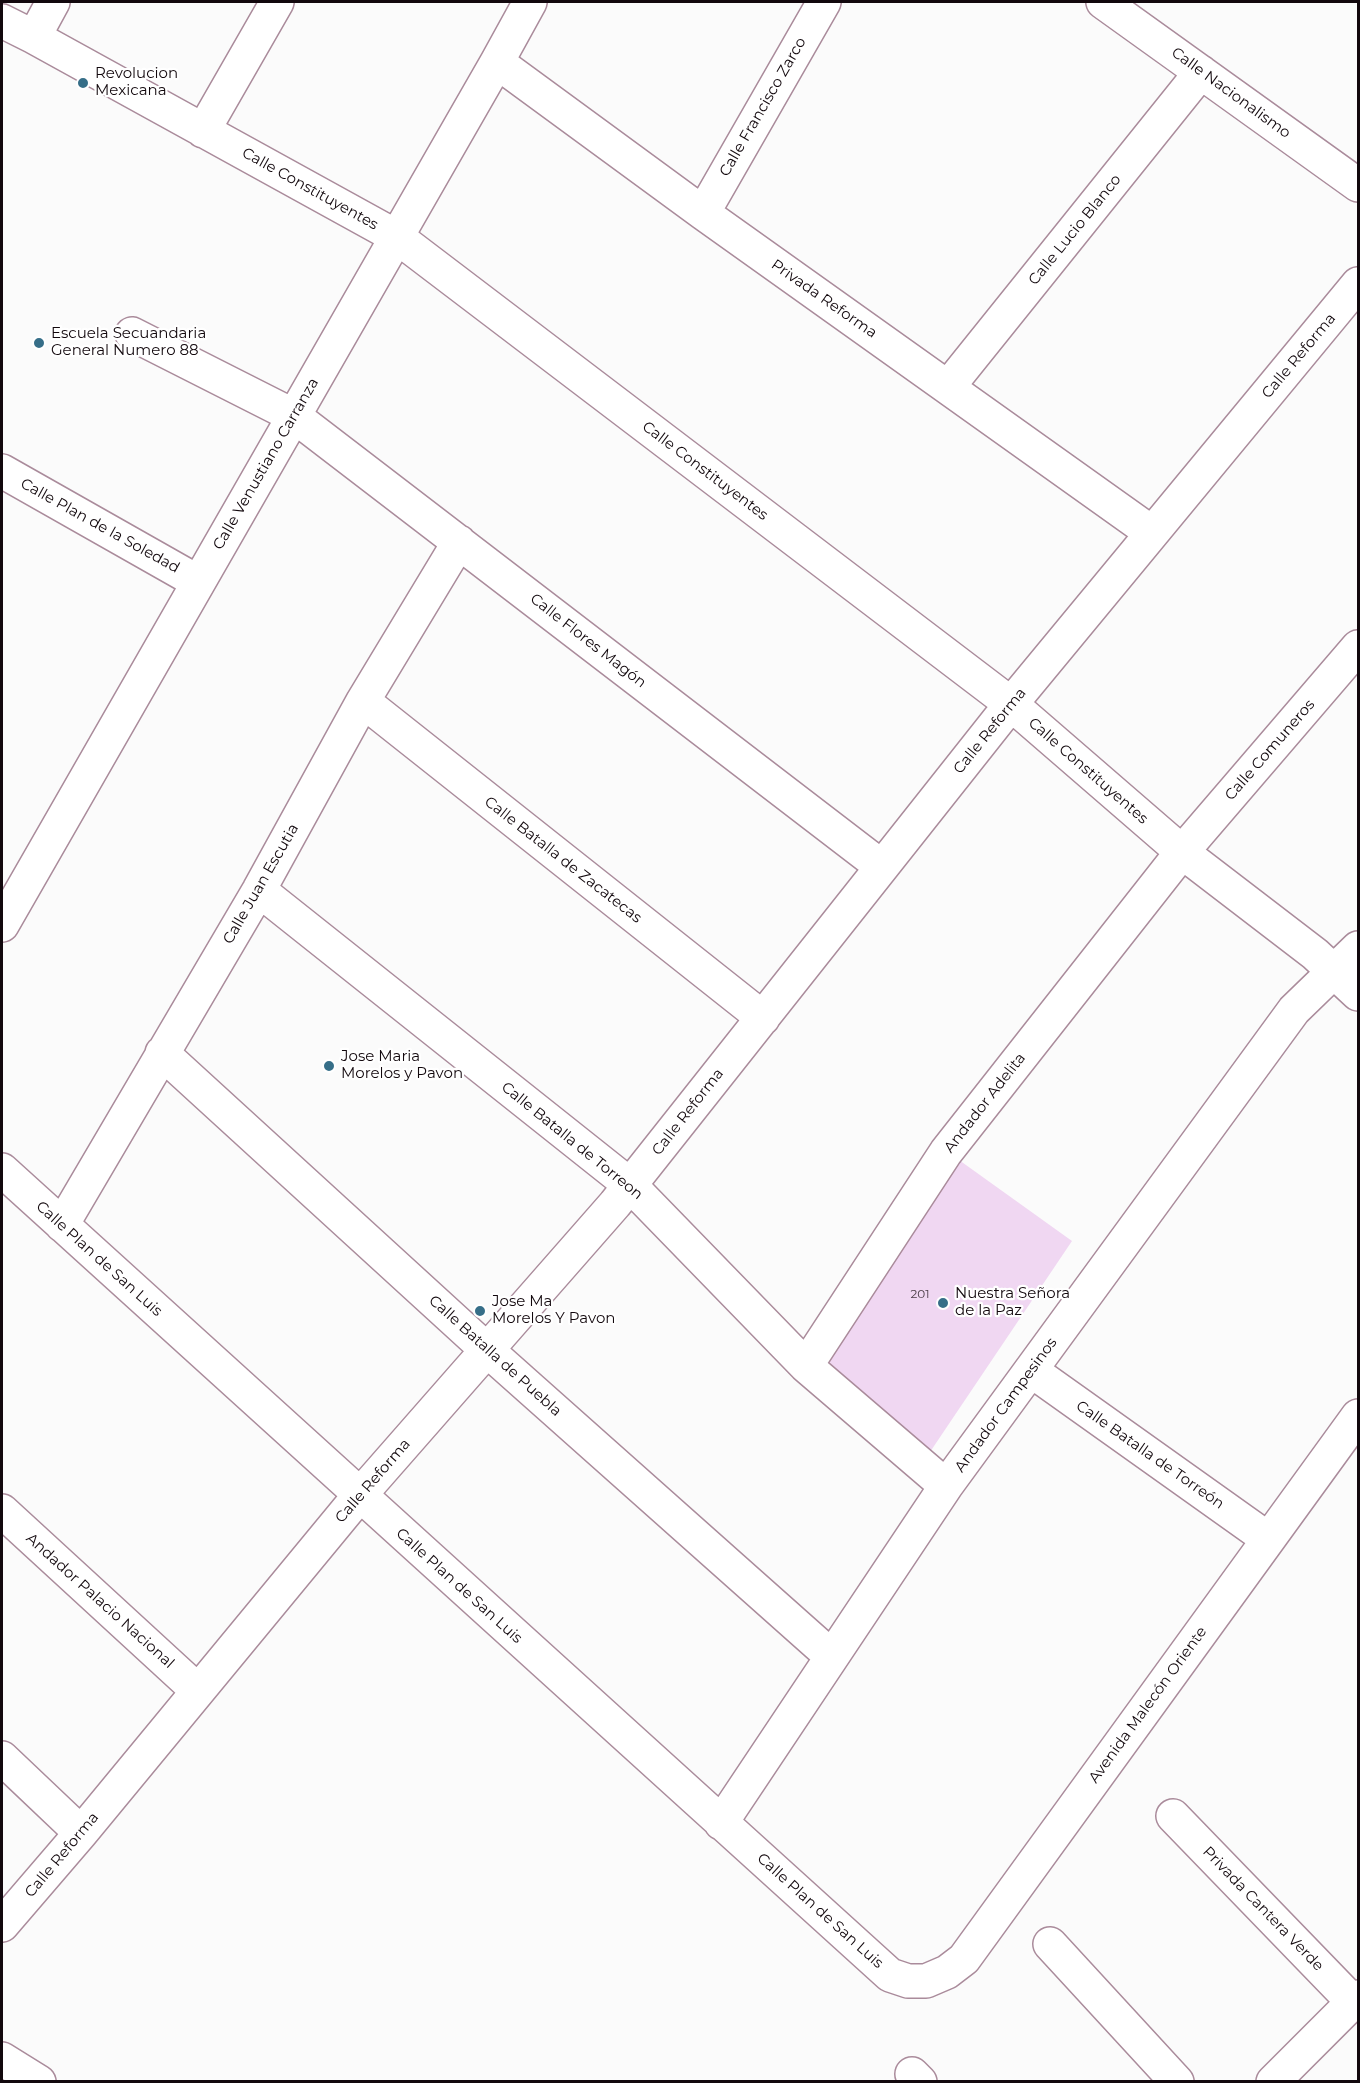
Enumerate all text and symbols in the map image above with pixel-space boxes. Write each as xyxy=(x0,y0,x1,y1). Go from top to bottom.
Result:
street label: Calle Francisco Zarco xyxy=(716,34,810,180)
street label: Calle Nacionalismo xyxy=(1168,44,1294,142)
place label: Revolucion Mexicana xyxy=(95,65,178,100)
marker: Revolucion Mexicana xyxy=(76,76,90,90)
street label: Calle Constituyentes xyxy=(239,144,381,234)
street label: Calle Lucio Blanco xyxy=(1025,171,1125,289)
street label: Privada Reforma xyxy=(768,256,880,342)
street label: Calle Reforma xyxy=(1258,310,1340,402)
place label: Escuela Secuandaria General Numero 88 xyxy=(51,325,206,360)
marker: Escuela Secuandaria General Numero 88 xyxy=(32,336,46,350)
street label: Calle Venustiano Carranza xyxy=(209,375,323,553)
street label: Calle Constituyentes xyxy=(638,418,772,524)
street label: Calle Plan de la Soledad xyxy=(17,475,183,577)
street label: Calle Flores Magón xyxy=(526,590,650,692)
street label: Calle Reforma xyxy=(950,684,1030,778)
street label: Calle Comuneros xyxy=(1221,696,1319,804)
street label: Calle Constituyentes xyxy=(1024,714,1152,828)
street label: Calle Batalla de Zacatecas xyxy=(481,793,645,927)
street label: Calle Juan Escutia xyxy=(219,821,303,947)
place label: Jose Maria Morelos y Pavon xyxy=(341,1048,463,1083)
street label: Andador Adelita xyxy=(940,1049,1030,1157)
marker: Jose Maria Morelos y Pavon xyxy=(322,1059,336,1073)
street label: Calle Reforma xyxy=(648,1065,728,1159)
street label: Calle Batalla de Torreon xyxy=(498,1078,646,1204)
street label: Calle Plan de San Luis xyxy=(32,1198,166,1320)
place label: Nuestra Señora de la Paz xyxy=(955,1285,1070,1320)
house number: 201 xyxy=(910,1287,930,1301)
street label: Calle Batalla de Puebla xyxy=(425,1292,565,1420)
place label: Jose Ma Morelos Y Pavon xyxy=(492,1293,615,1328)
marker: Nuestra Señora de la Paz xyxy=(936,1296,950,1310)
marker: Jose Ma Morelos Y Pavon xyxy=(473,1304,487,1318)
street label: Andador Campesinos xyxy=(951,1334,1061,1476)
street label: Calle Batalla de Torreón xyxy=(1072,1397,1228,1513)
street label: Calle Reforma xyxy=(332,1435,414,1527)
street label: Calle Plan de San Luis xyxy=(392,1525,526,1647)
street label: Andador Palacio Nacional xyxy=(22,1530,178,1672)
street label: Avenida Malecón Oriente xyxy=(1085,1623,1211,1787)
street label: Calle Reforma xyxy=(21,1809,103,1901)
street label: Privada Cantera Verde xyxy=(1199,1843,1327,1975)
street label: Calle Plan de San Luis xyxy=(753,1850,887,1972)

